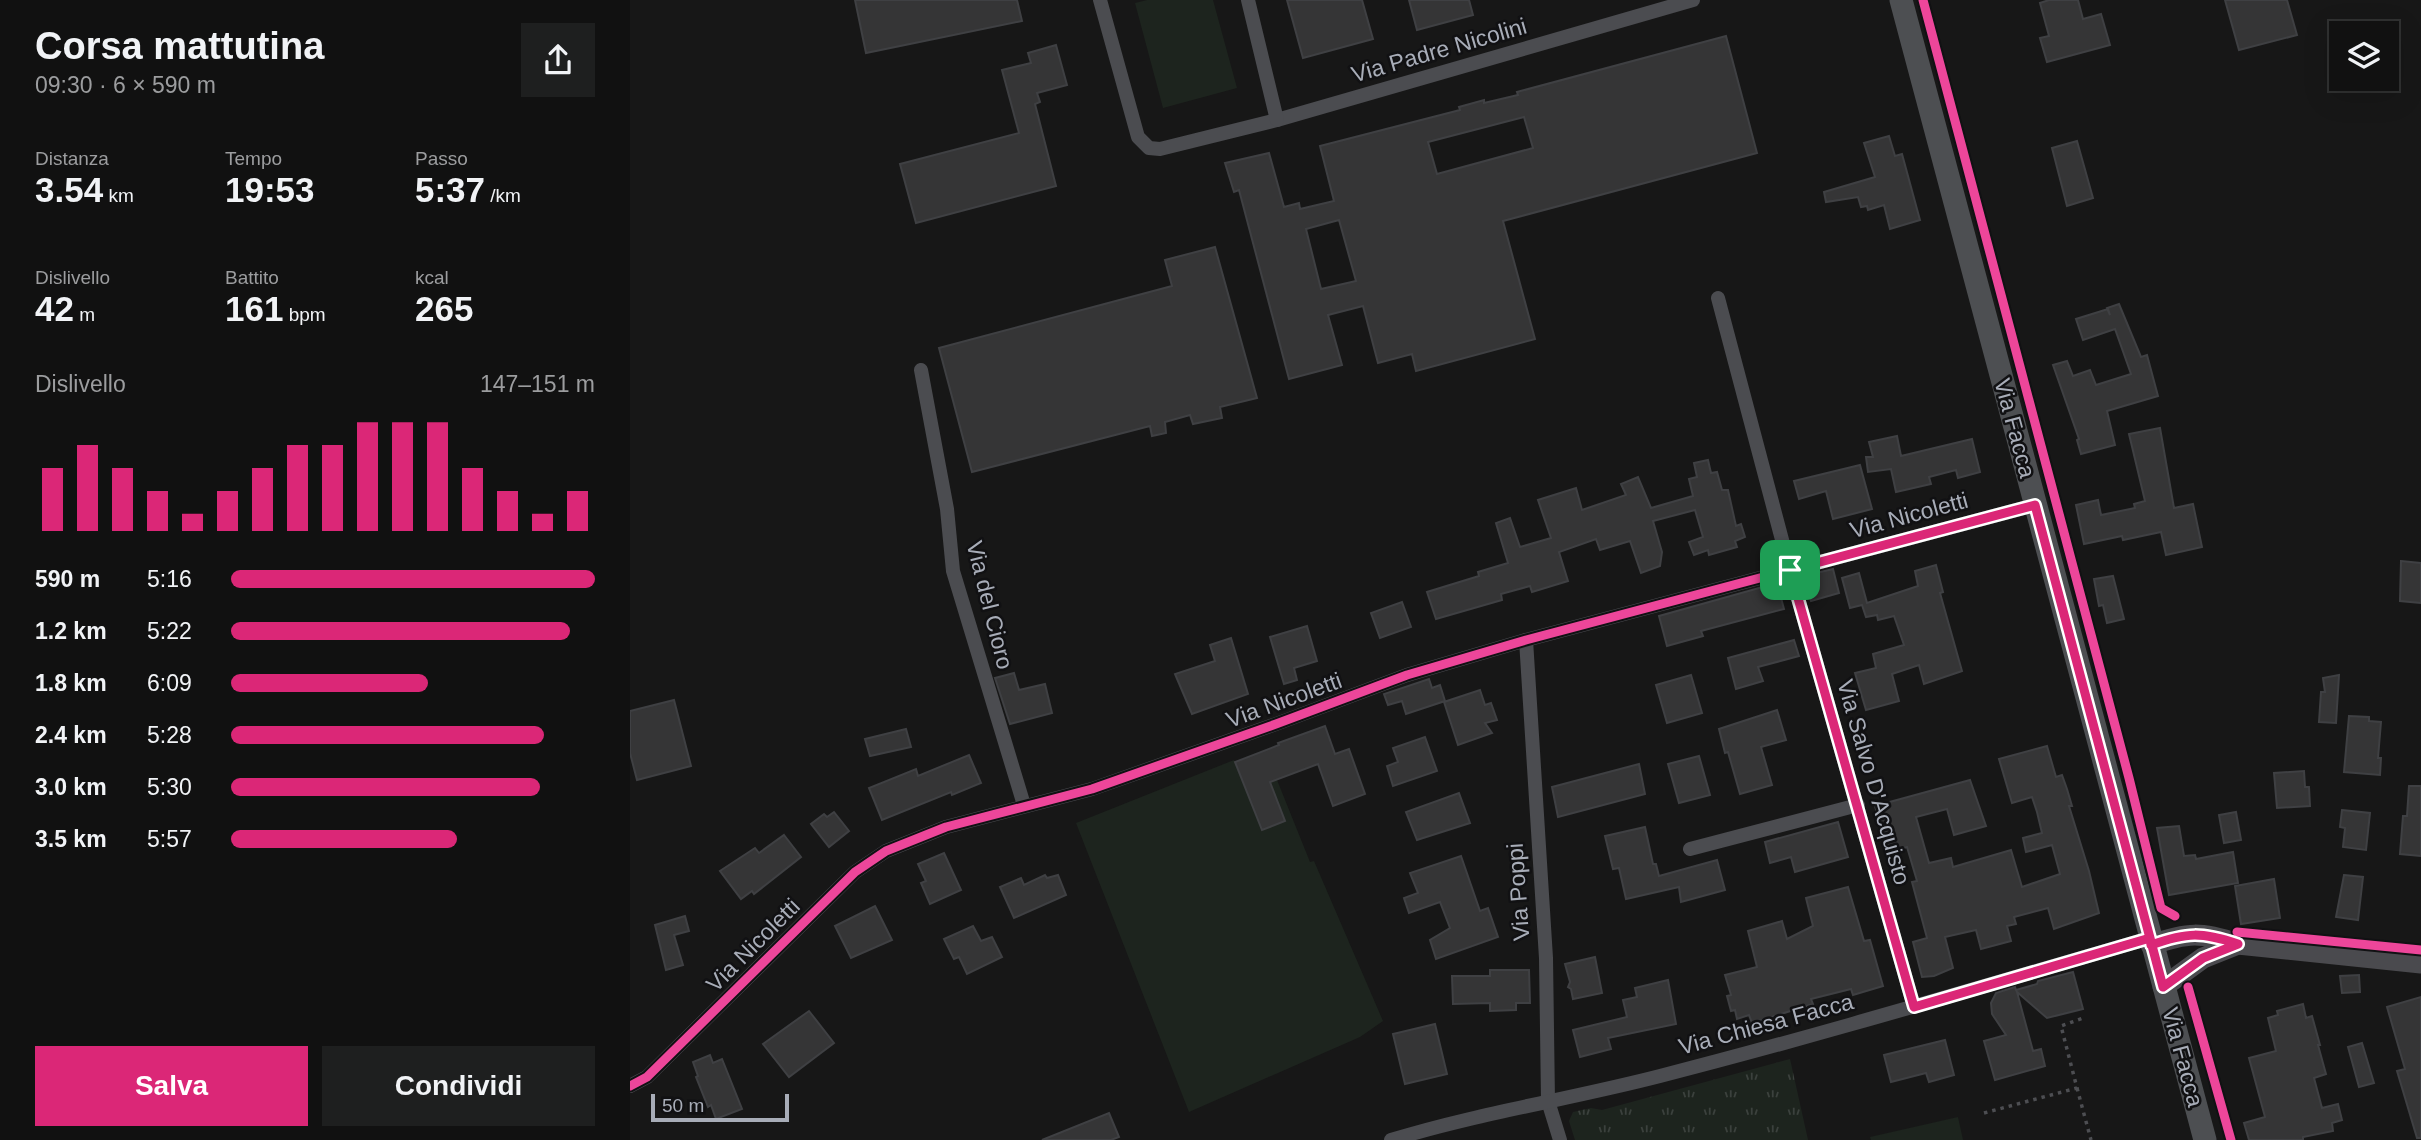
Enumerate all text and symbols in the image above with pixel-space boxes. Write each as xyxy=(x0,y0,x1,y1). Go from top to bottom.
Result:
street label: Via Padre Nicolini xyxy=(1348,13,1530,87)
map controls xyxy=(2329,21,2399,91)
button: layers xyxy=(2329,21,2399,91)
button: share xyxy=(521,23,595,97)
text: Corsa mattutina xyxy=(35,25,324,67)
text: 09:30 · 6 × 590 m xyxy=(35,72,216,98)
text: Distanza xyxy=(35,148,109,169)
text: Tempo xyxy=(225,148,282,169)
text: Passo xyxy=(415,148,468,169)
text: 3.54 xyxy=(35,170,103,209)
text: 19:53 xyxy=(225,170,315,209)
text: 5:37 xyxy=(415,170,485,209)
text: km xyxy=(103,185,134,206)
text: /km xyxy=(485,185,521,206)
text: Dislivello xyxy=(35,267,110,288)
text: Battito xyxy=(225,267,279,288)
text: kcal xyxy=(415,267,449,288)
text: 42 xyxy=(35,289,74,328)
text: 161 xyxy=(225,289,283,328)
text: 265 xyxy=(415,289,473,328)
text: m xyxy=(74,304,95,325)
text: bpm xyxy=(283,304,326,325)
text: Dislivello xyxy=(35,371,126,397)
text: 147–151 m xyxy=(480,371,595,397)
street label: Via Facca xyxy=(1989,375,2041,481)
street label: Via Nicoletti xyxy=(1847,487,1971,543)
street label: Via del Cioro xyxy=(962,538,1018,672)
pin xyxy=(1760,540,1820,600)
icon: arrive xyxy=(1771,551,1809,589)
text: 590 m xyxy=(35,566,100,592)
text: 5:16 xyxy=(147,566,192,592)
text: 1.2 km xyxy=(35,618,107,644)
text: 5:22 xyxy=(147,618,192,644)
street label: Via Nicoletti xyxy=(1223,667,1345,733)
text: 1.8 km xyxy=(35,670,107,696)
text: 6:09 xyxy=(147,670,192,696)
street label: Via Salvo D'Acquisto xyxy=(1832,676,1916,888)
text: 2.4 km xyxy=(35,722,107,748)
text: 5:28 xyxy=(147,722,192,748)
text: 3.0 km xyxy=(35,774,107,800)
text: 5:30 xyxy=(147,774,192,800)
text: 3.5 km xyxy=(35,826,107,852)
text: 5:57 xyxy=(147,826,192,852)
street label: Via Poppi xyxy=(1502,842,1534,942)
street label: Via Nicoletti xyxy=(701,893,805,997)
street label: Via Chiesa Facca xyxy=(1676,988,1856,1060)
street label: Via Facca xyxy=(2157,1004,2209,1110)
button: Salva xyxy=(35,1046,308,1126)
button: Condividi xyxy=(322,1046,595,1126)
scale bar xyxy=(651,1091,789,1123)
text: 50 m xyxy=(662,1095,704,1116)

